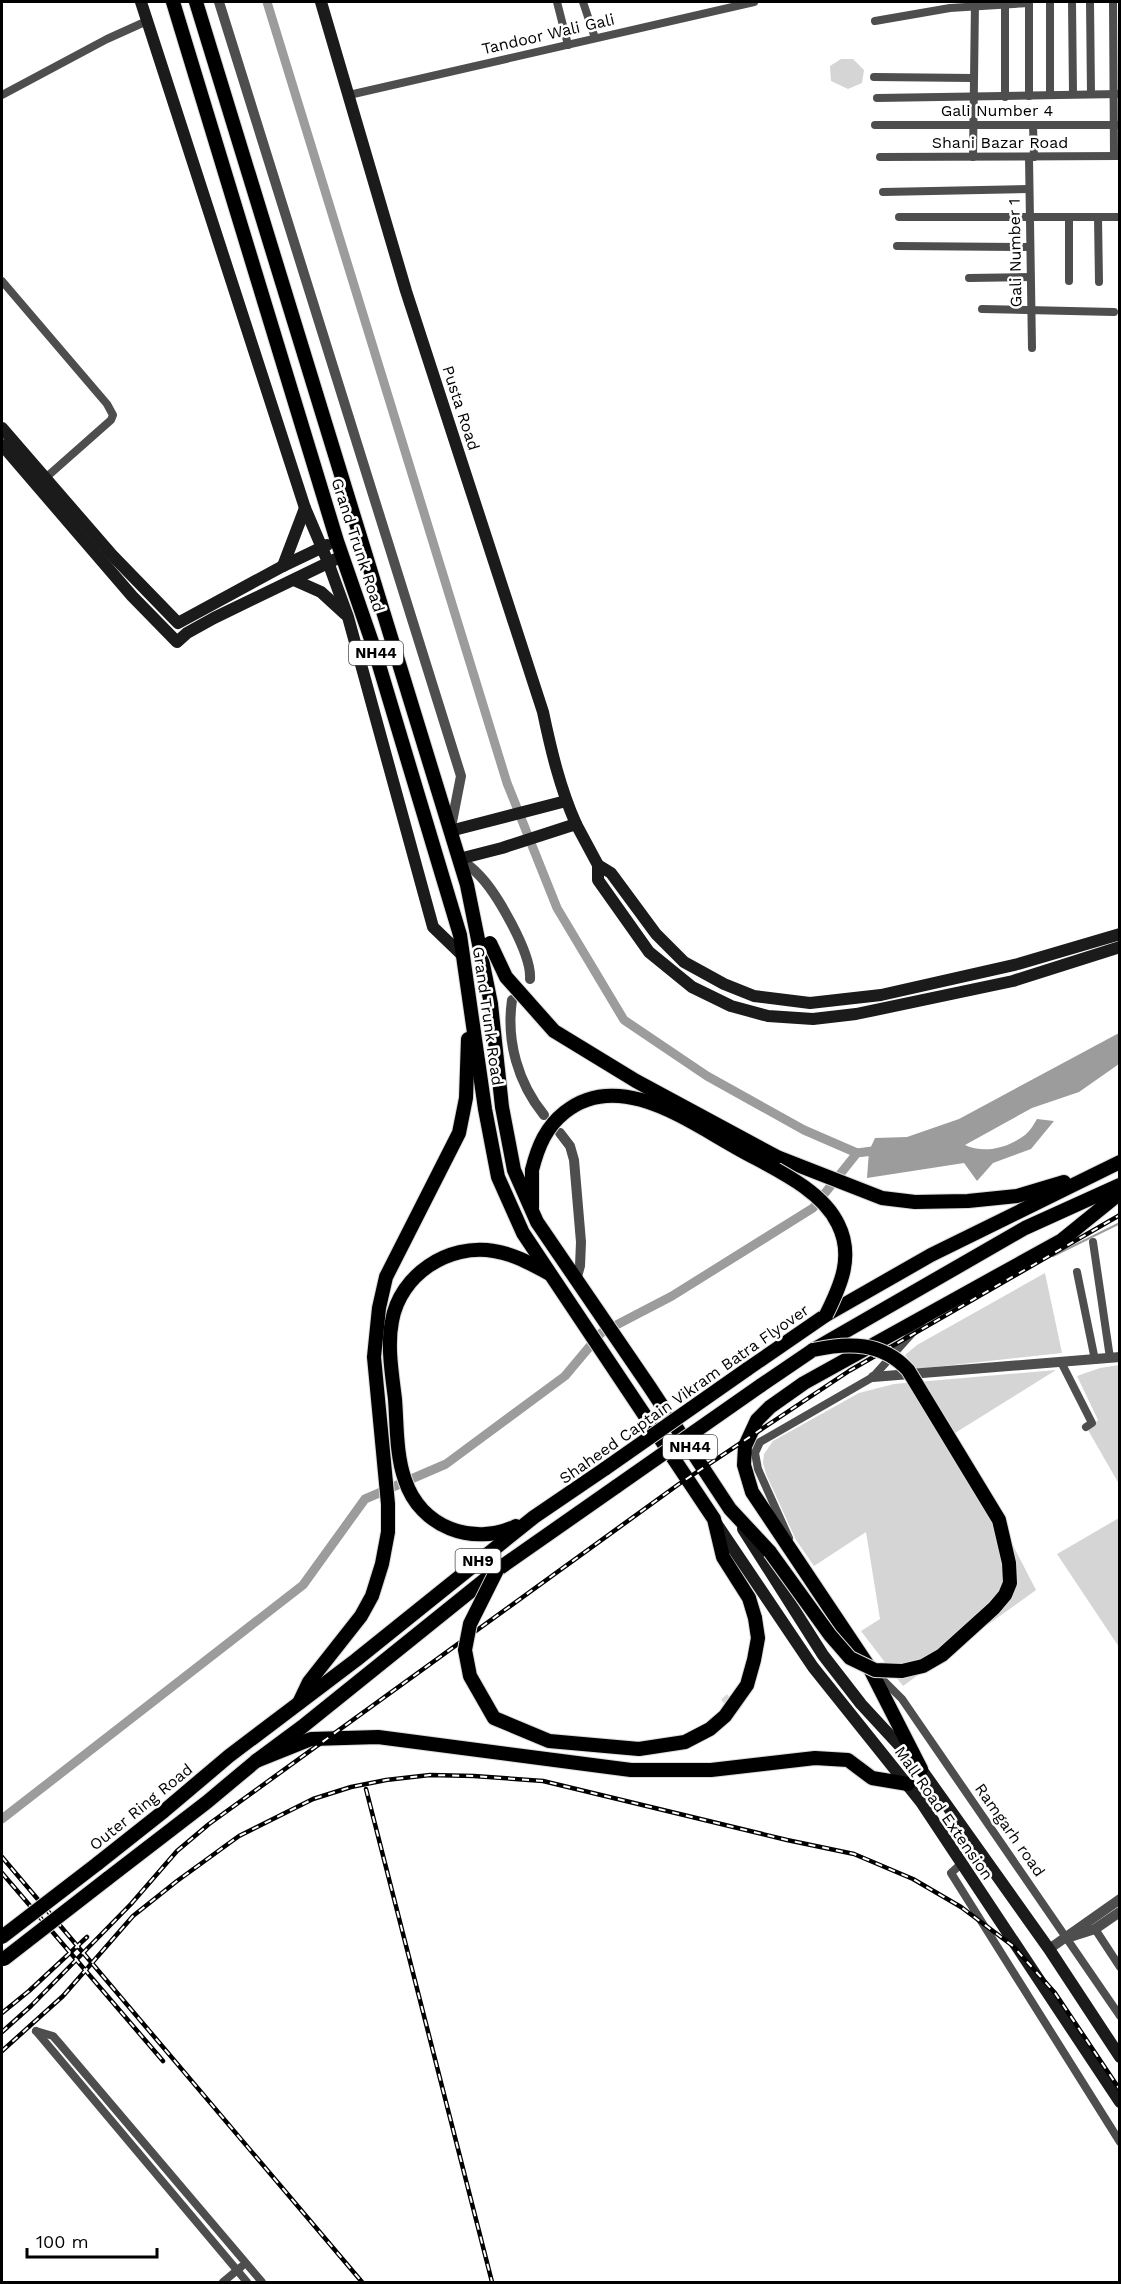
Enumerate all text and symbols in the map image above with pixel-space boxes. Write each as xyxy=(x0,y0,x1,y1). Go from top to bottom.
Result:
street label: Tandoor Wali Gali xyxy=(480,9,616,59)
street label: Gali Number 4 xyxy=(941,101,1054,120)
street label: Shani Bazar Road xyxy=(932,133,1068,152)
street label: Gali Number 1 xyxy=(1005,198,1025,308)
street label: Pusta Road xyxy=(438,363,484,453)
street label: Grand Trunk Road xyxy=(327,475,389,615)
road number: NH44 xyxy=(349,641,403,665)
street label: Grand Trunk Road xyxy=(469,945,507,1087)
street label: Shaheed Captain Vikram Batra Flyover xyxy=(556,1300,813,1488)
road number: NH44 xyxy=(663,1435,717,1459)
road number: NH9 xyxy=(456,1549,500,1573)
street label: Mall Road Extension xyxy=(891,1743,997,1883)
street label: Outer Ring Road xyxy=(86,1760,196,1854)
street label: Ramgarh road xyxy=(971,1780,1049,1880)
scale bar xyxy=(27,2221,158,2259)
text: 100 m xyxy=(36,2231,89,2252)

